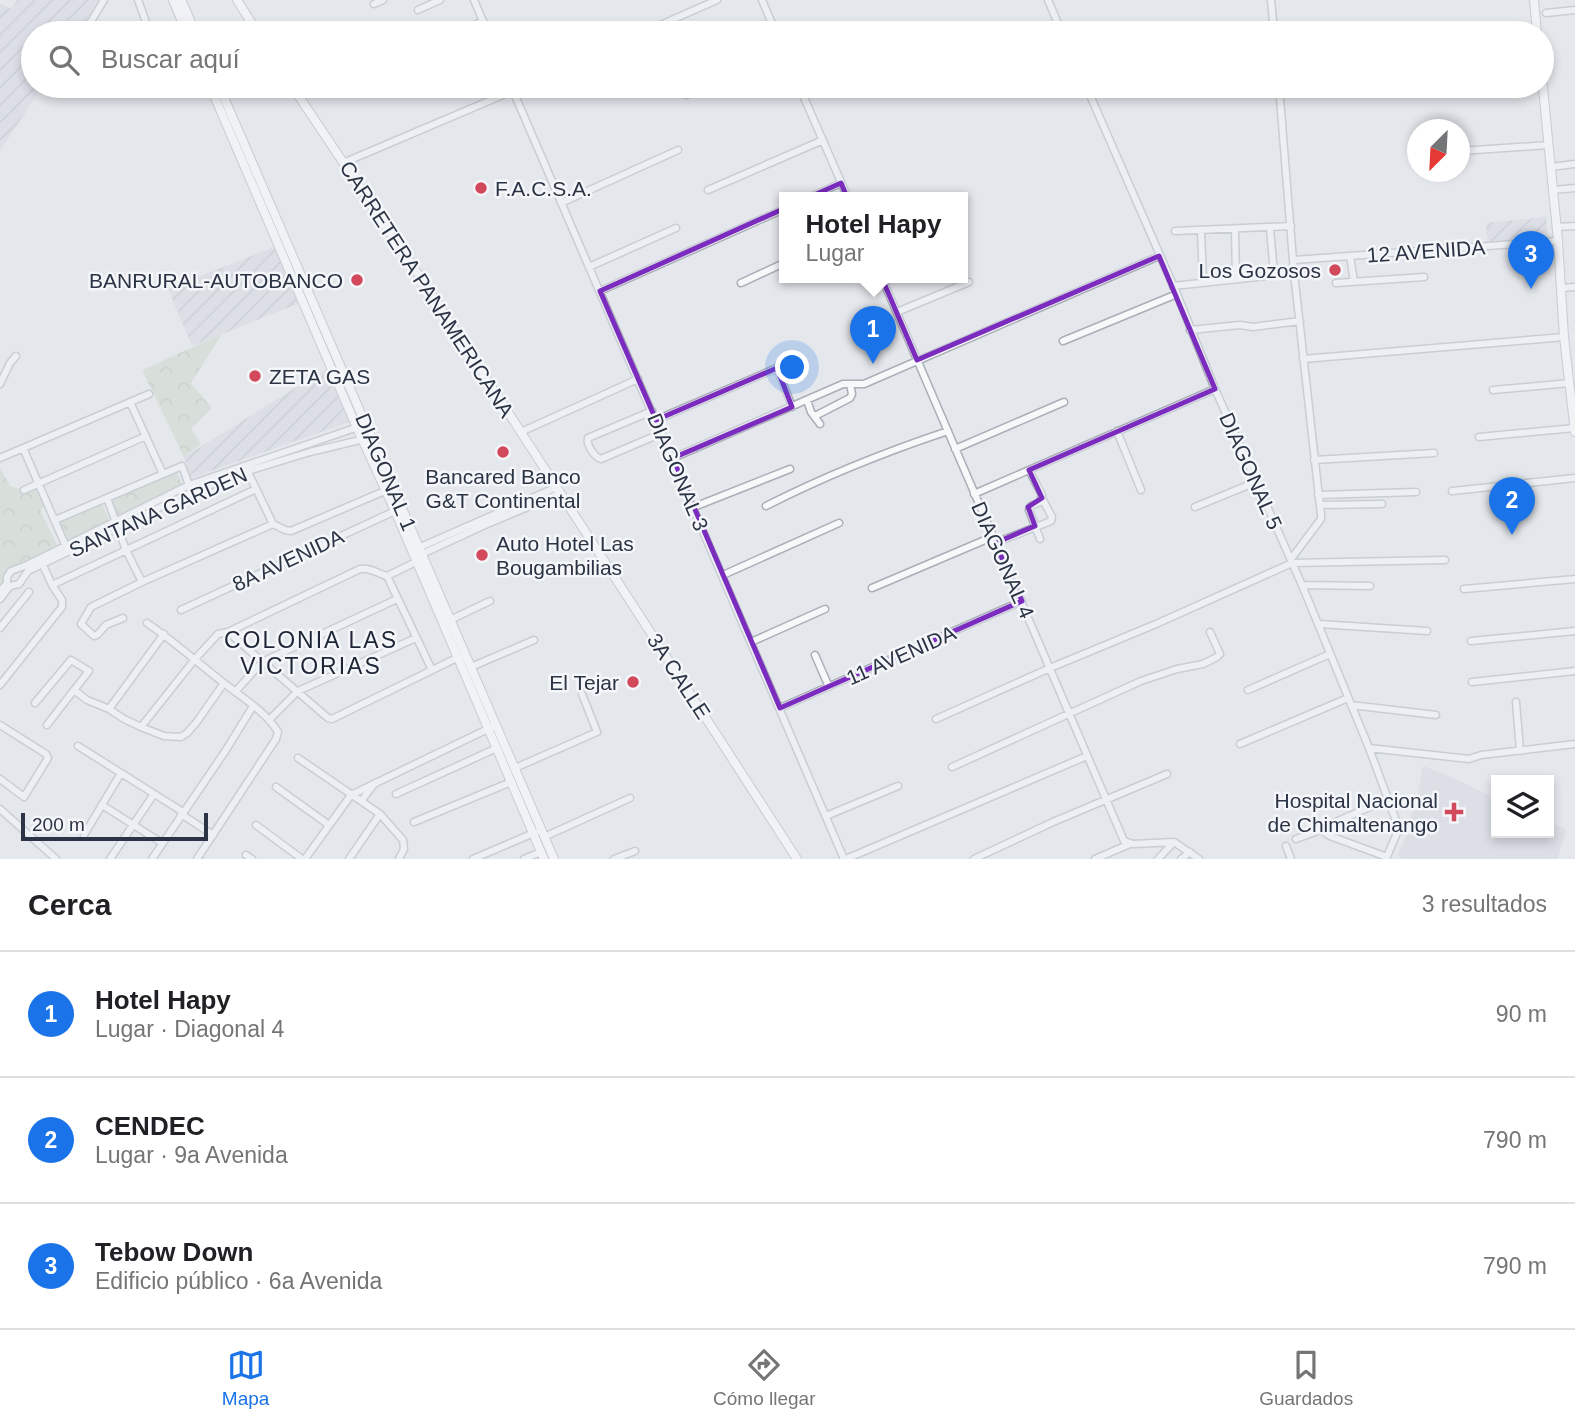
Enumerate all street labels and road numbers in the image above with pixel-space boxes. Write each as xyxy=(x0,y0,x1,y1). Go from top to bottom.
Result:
street label: CARRETERA PANAMERICANA xyxy=(335,157,519,421)
street label: 12 AVENIDA xyxy=(1366,235,1486,267)
street label: DIAGONAL 5 xyxy=(1215,409,1287,533)
street label: DIAGONAL 1 xyxy=(351,410,421,534)
street label: DIAGONAL 3 xyxy=(643,410,713,534)
street label: SANTANA GARDEN xyxy=(66,462,250,562)
street label: DIAGONAL 4 xyxy=(967,498,1039,622)
street label: 8A AVENIDA xyxy=(229,524,347,596)
street label: 11 AVENIDA xyxy=(843,621,959,689)
street label: 3A CALLE xyxy=(643,629,715,723)

